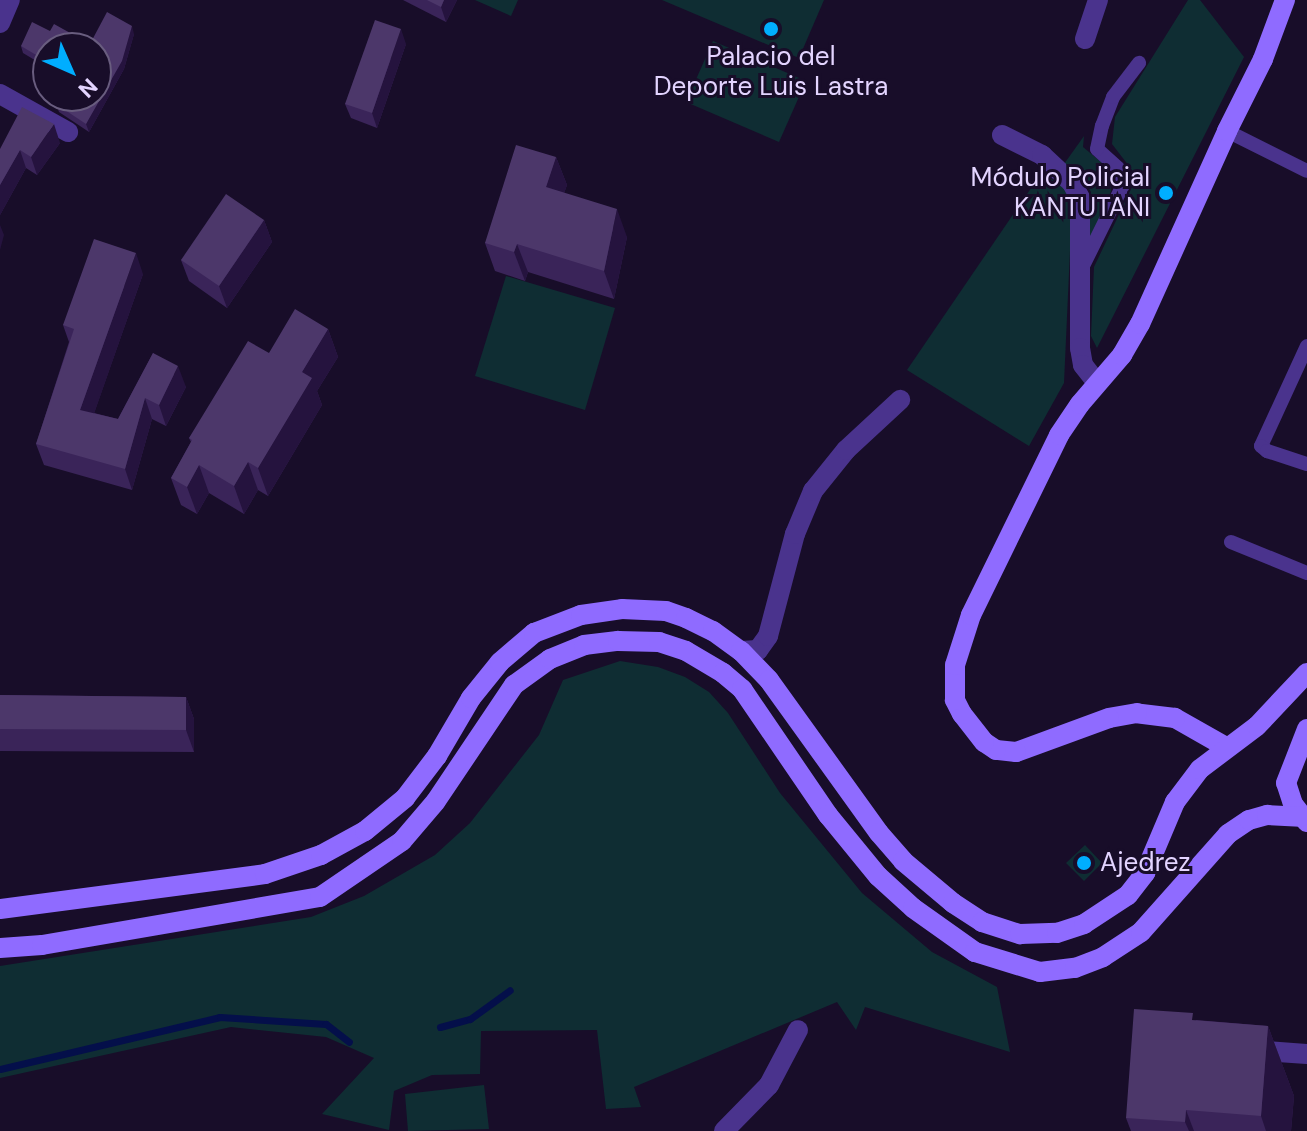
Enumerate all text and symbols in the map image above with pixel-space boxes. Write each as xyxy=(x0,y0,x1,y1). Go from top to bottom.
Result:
marker: Palacio del Deporte Luis Lastra xyxy=(762,20,780,38)
north arrow xyxy=(32,32,112,112)
place label: Palacio del Deporte Luis Lastra xyxy=(654,41,888,102)
text: N xyxy=(72,72,104,104)
place label: Módulo Policial KANTUTANI xyxy=(971,162,1150,224)
marker: Módulo Policial KANTUTANI xyxy=(1157,184,1175,202)
place label: Ajedrez xyxy=(1100,847,1190,879)
marker: Ajedrez xyxy=(1075,854,1093,872)

